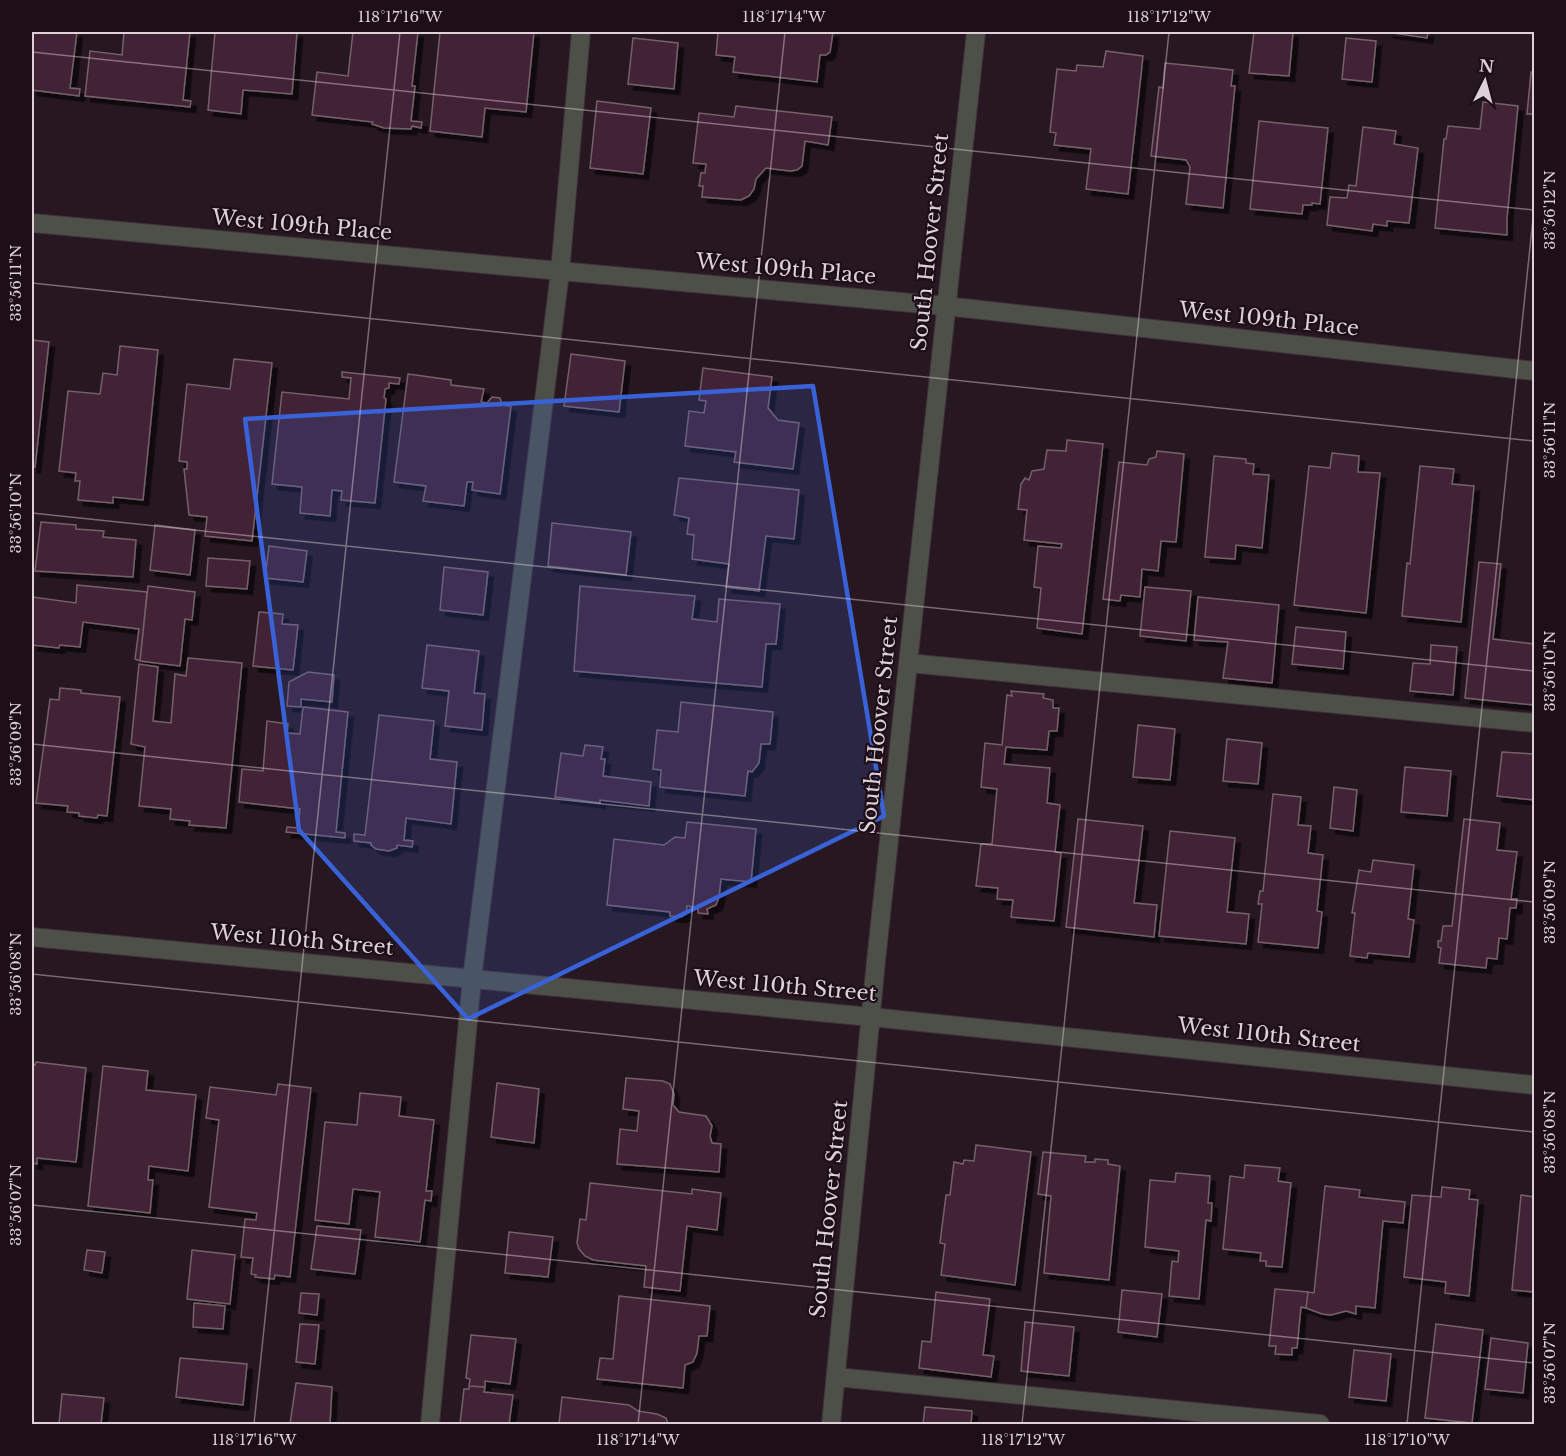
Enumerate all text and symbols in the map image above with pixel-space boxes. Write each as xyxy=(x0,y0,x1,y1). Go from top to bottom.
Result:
text: 118°17'16"W xyxy=(358,7,443,26)
text: 118°17'14"W xyxy=(742,7,826,26)
text: 118°17'12"W xyxy=(1127,7,1211,26)
north arrow xyxy=(1455,51,1515,111)
text: N xyxy=(1478,55,1495,77)
street label: South Hoover Street xyxy=(906,132,954,352)
text: 33°56'12"N xyxy=(1540,170,1559,250)
street label: West 109th Place xyxy=(210,204,393,246)
text: 33°56'11"N xyxy=(6,244,25,322)
street label: West 109th Place xyxy=(694,248,877,290)
street label: West 109th Place xyxy=(1177,297,1360,341)
text: 33°56'11"N xyxy=(1540,401,1559,479)
text: 33°56'10"N xyxy=(6,472,25,554)
street label: South Hoover Street xyxy=(855,615,903,835)
text: 33°56'10"N xyxy=(1540,630,1559,712)
text: 33°56'09"N xyxy=(6,702,25,786)
text: 33°56'09"N xyxy=(1540,860,1559,944)
street label: West 110th Street xyxy=(208,919,395,961)
text: 33°56'08"N xyxy=(6,932,25,1016)
street label: West 110th Street xyxy=(691,965,878,1007)
street label: West 110th Street xyxy=(1175,1012,1362,1058)
text: 33°56'08"N xyxy=(1540,1090,1559,1174)
street label: South Hoover Street xyxy=(805,1099,853,1319)
text: 33°56'07"N xyxy=(6,1164,25,1246)
text: 33°56'07"N xyxy=(1540,1322,1559,1404)
text: 118°17'16"W xyxy=(212,1430,297,1449)
text: 118°17'14"W xyxy=(596,1430,680,1449)
text: 118°17'12"W xyxy=(981,1430,1065,1449)
text: 118°17'10"W xyxy=(1364,1430,1450,1449)

